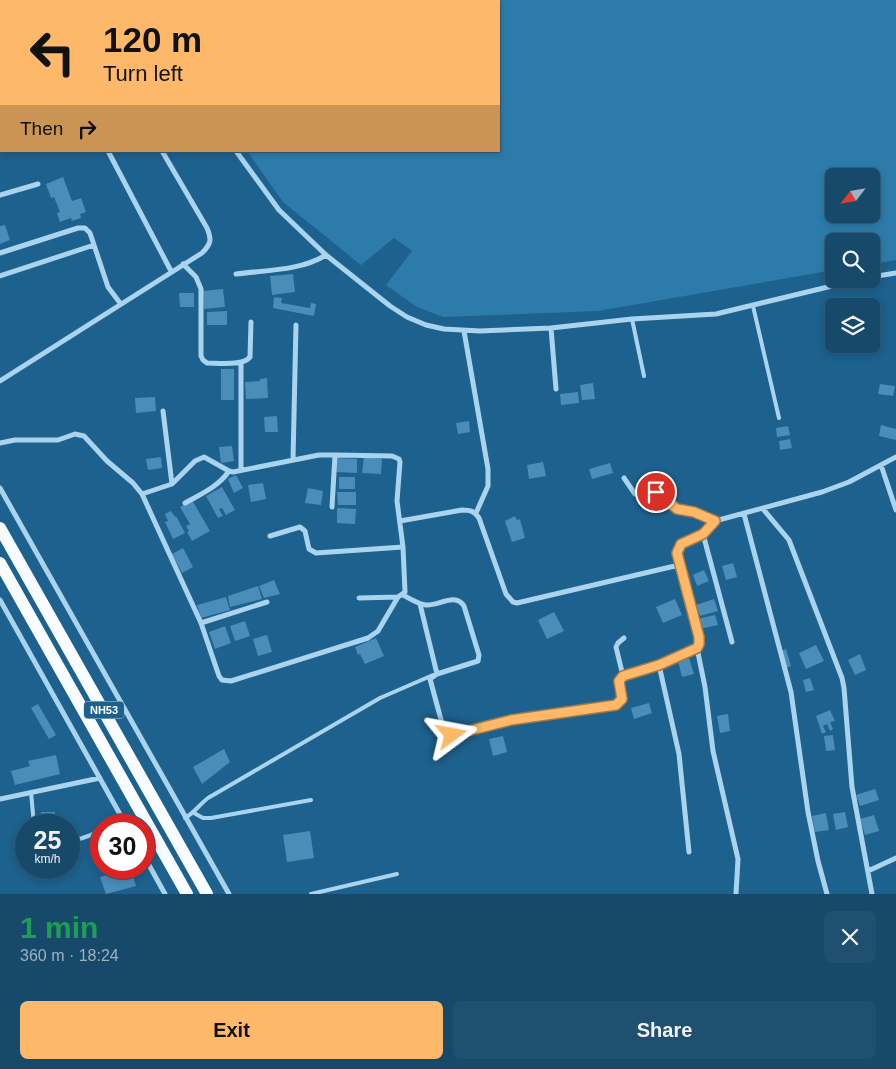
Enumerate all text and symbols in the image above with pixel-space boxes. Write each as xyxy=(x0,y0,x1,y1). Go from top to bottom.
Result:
icon: left xyxy=(20,20,85,85)
text: 120 m xyxy=(103,20,202,59)
text: Turn left xyxy=(103,61,183,86)
icon: right xyxy=(73,115,101,143)
text: Then xyxy=(20,118,63,139)
north arrow xyxy=(825,168,880,222)
map controls xyxy=(825,168,880,353)
button: search xyxy=(825,233,880,288)
button: layers xyxy=(825,298,880,353)
pin xyxy=(635,471,677,513)
icon: arrive xyxy=(642,478,670,506)
road number: NH53 xyxy=(84,702,124,718)
position arrow xyxy=(425,708,477,760)
speed limit sign: 30 xyxy=(90,814,155,879)
text: 25 xyxy=(34,826,61,854)
text: km/h xyxy=(34,852,61,866)
text: 1 min xyxy=(20,911,98,944)
button: close xyxy=(824,911,876,963)
text: 360 m · 18:24 xyxy=(20,947,119,964)
button: Exit xyxy=(20,1001,443,1059)
button: Share xyxy=(453,1001,876,1059)

